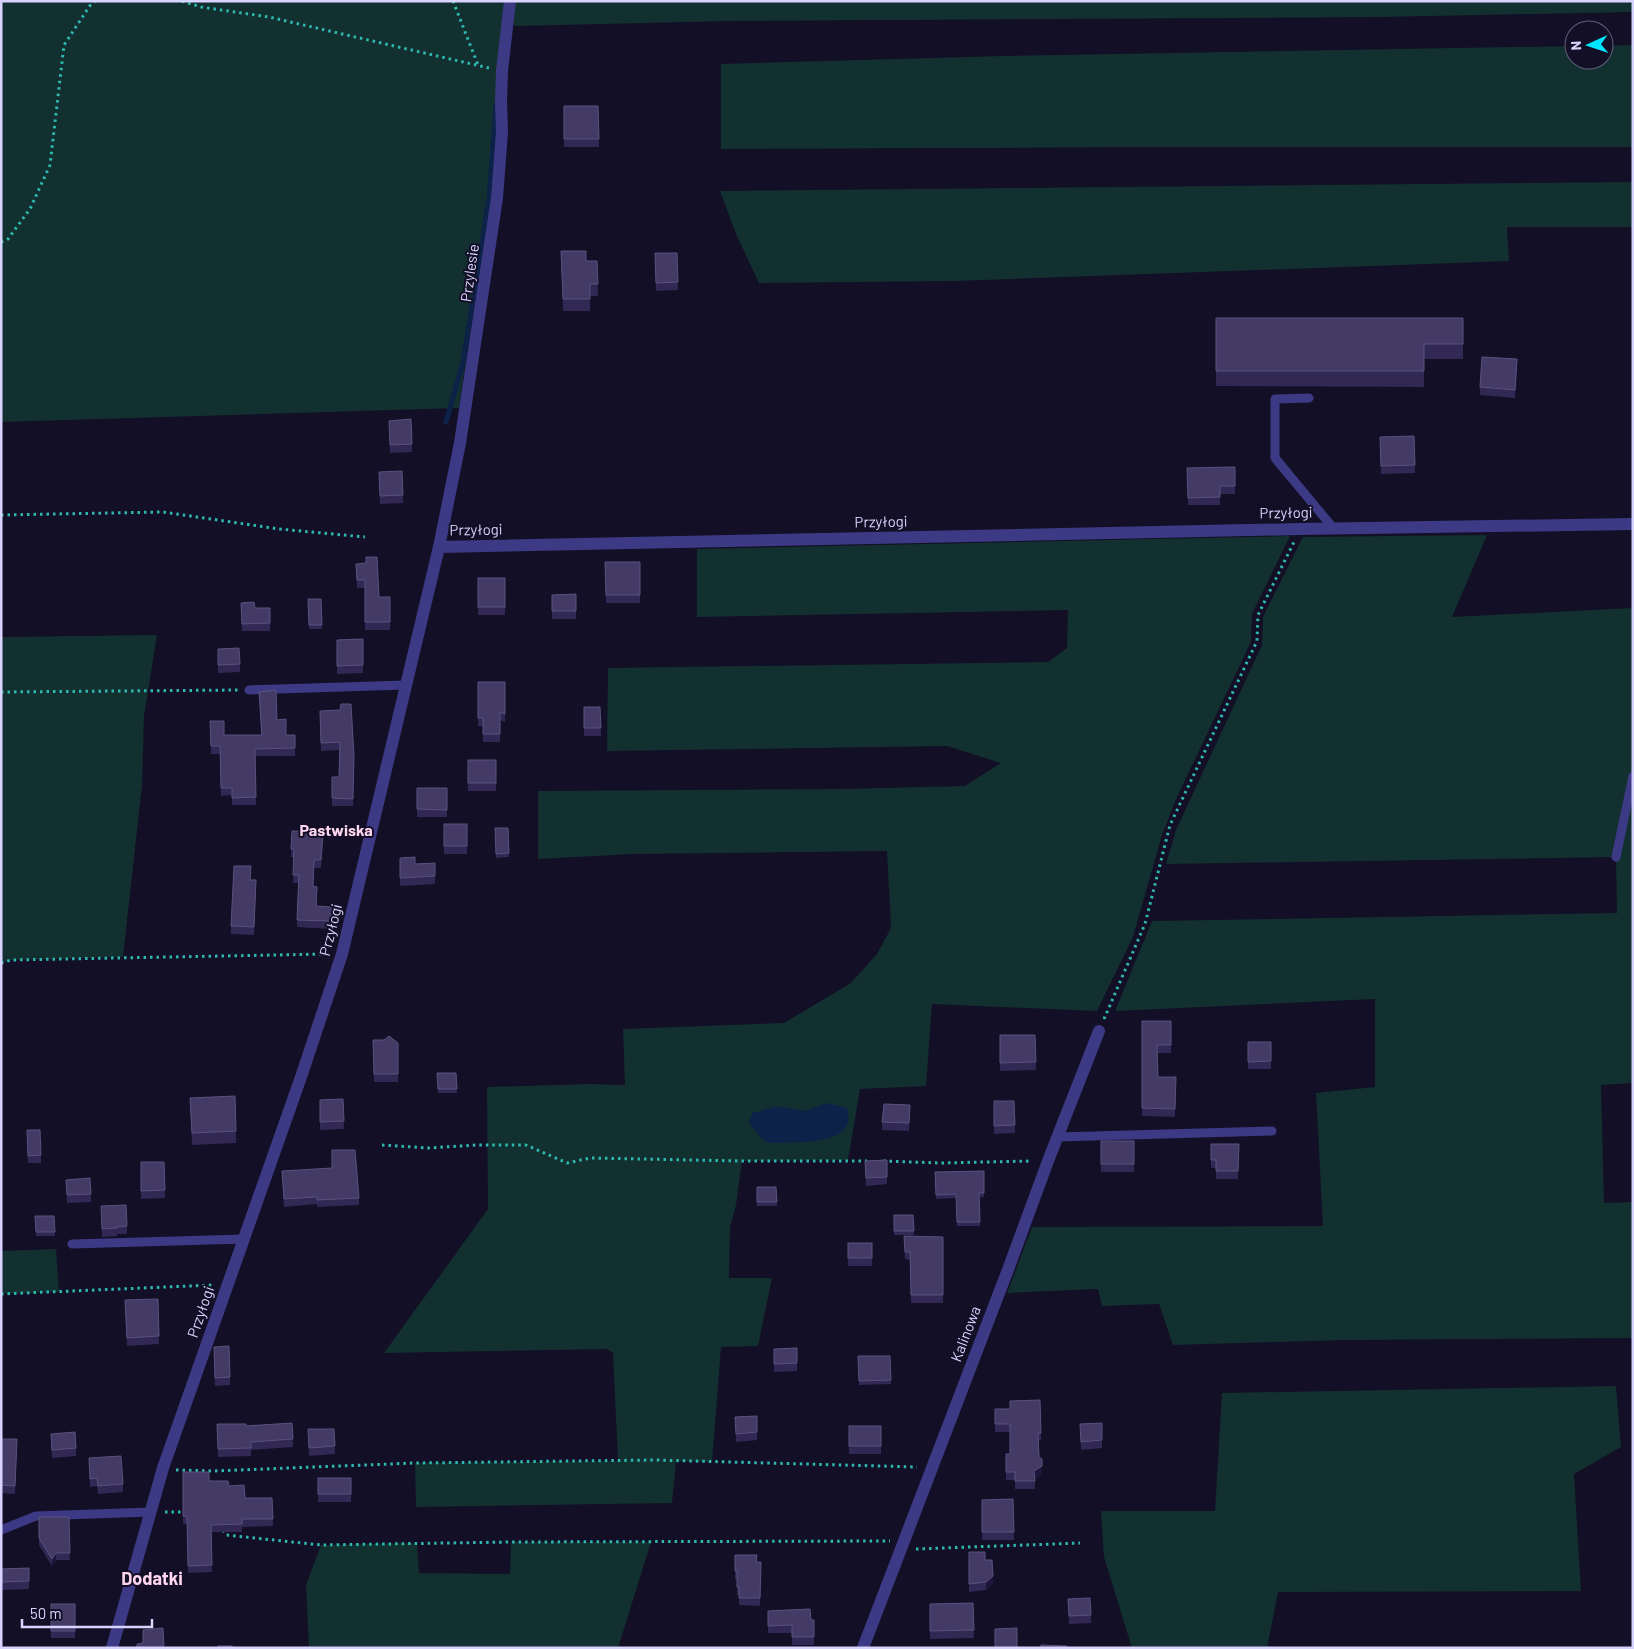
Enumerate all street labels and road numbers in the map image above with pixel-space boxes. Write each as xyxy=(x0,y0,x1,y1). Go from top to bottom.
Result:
street label: Przylesie xyxy=(456,243,482,303)
street label: Przyłogi xyxy=(1259,503,1313,521)
street label: Przyłogi xyxy=(854,512,908,530)
street label: Przyłogi xyxy=(449,520,503,538)
street label: Przyłogi xyxy=(315,902,345,958)
street label: Przyłogi xyxy=(183,1284,217,1340)
street label: Kalinowa xyxy=(946,1303,984,1364)

